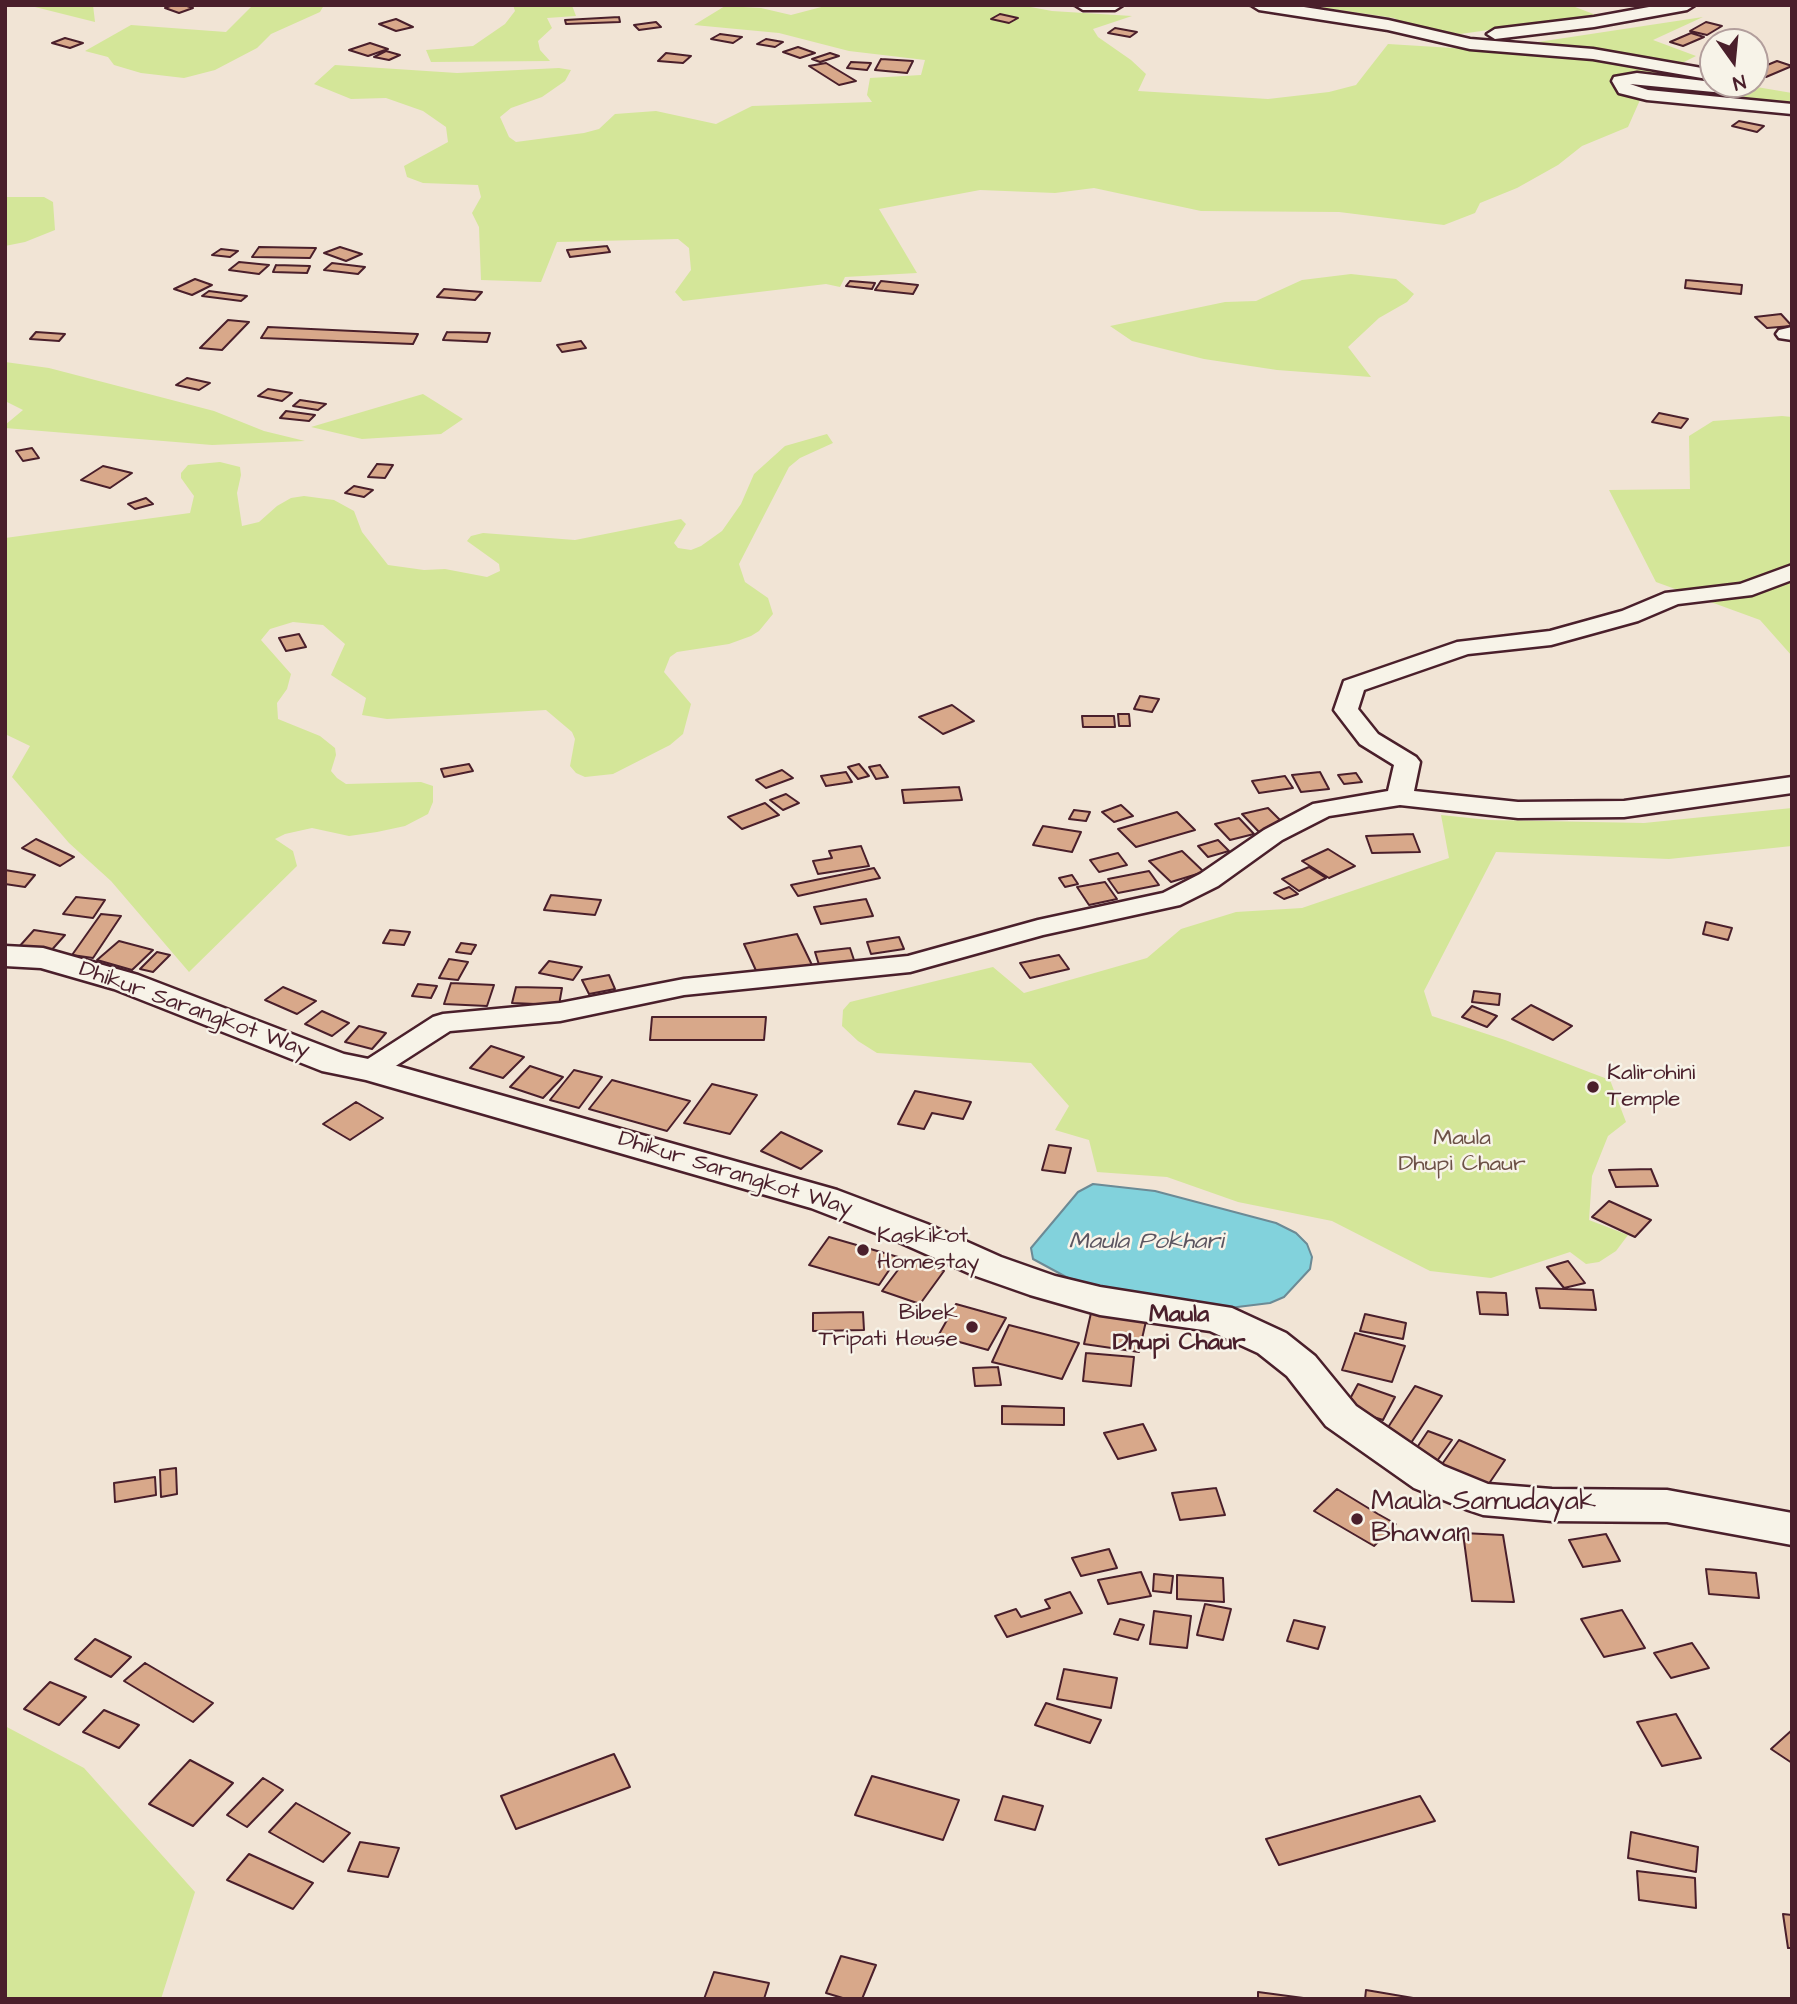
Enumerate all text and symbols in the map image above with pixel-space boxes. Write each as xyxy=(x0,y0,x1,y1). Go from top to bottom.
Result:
north arrow xyxy=(1699,28,1769,98)
text: N xyxy=(1730,67,1748,96)
street label: Dhikur Sarangkot Way xyxy=(75,956,313,1066)
place label: Kalirohini Temple xyxy=(1607,1060,1695,1114)
marker: Kalirohini Temple xyxy=(1585,1079,1601,1095)
park label: Maula Dhupi Chaur xyxy=(1398,1125,1526,1179)
street label: Dhikur Sarangkot Way xyxy=(615,1126,855,1224)
place label: Kaskikot Homestay xyxy=(877,1223,979,1277)
water label: Maula Pokhari xyxy=(1069,1229,1223,1257)
marker: Kaskikot Homestay xyxy=(855,1242,871,1258)
place label: Bibek Tripati House xyxy=(818,1300,958,1354)
district label: Maula Dhupi Chaur xyxy=(1113,1302,1245,1358)
marker: Bibek Tripati House xyxy=(964,1319,980,1335)
place label: Maula Samudayak Bhawan xyxy=(1371,1486,1596,1552)
marker: Maula Samudayak Bhawan xyxy=(1349,1511,1365,1527)

